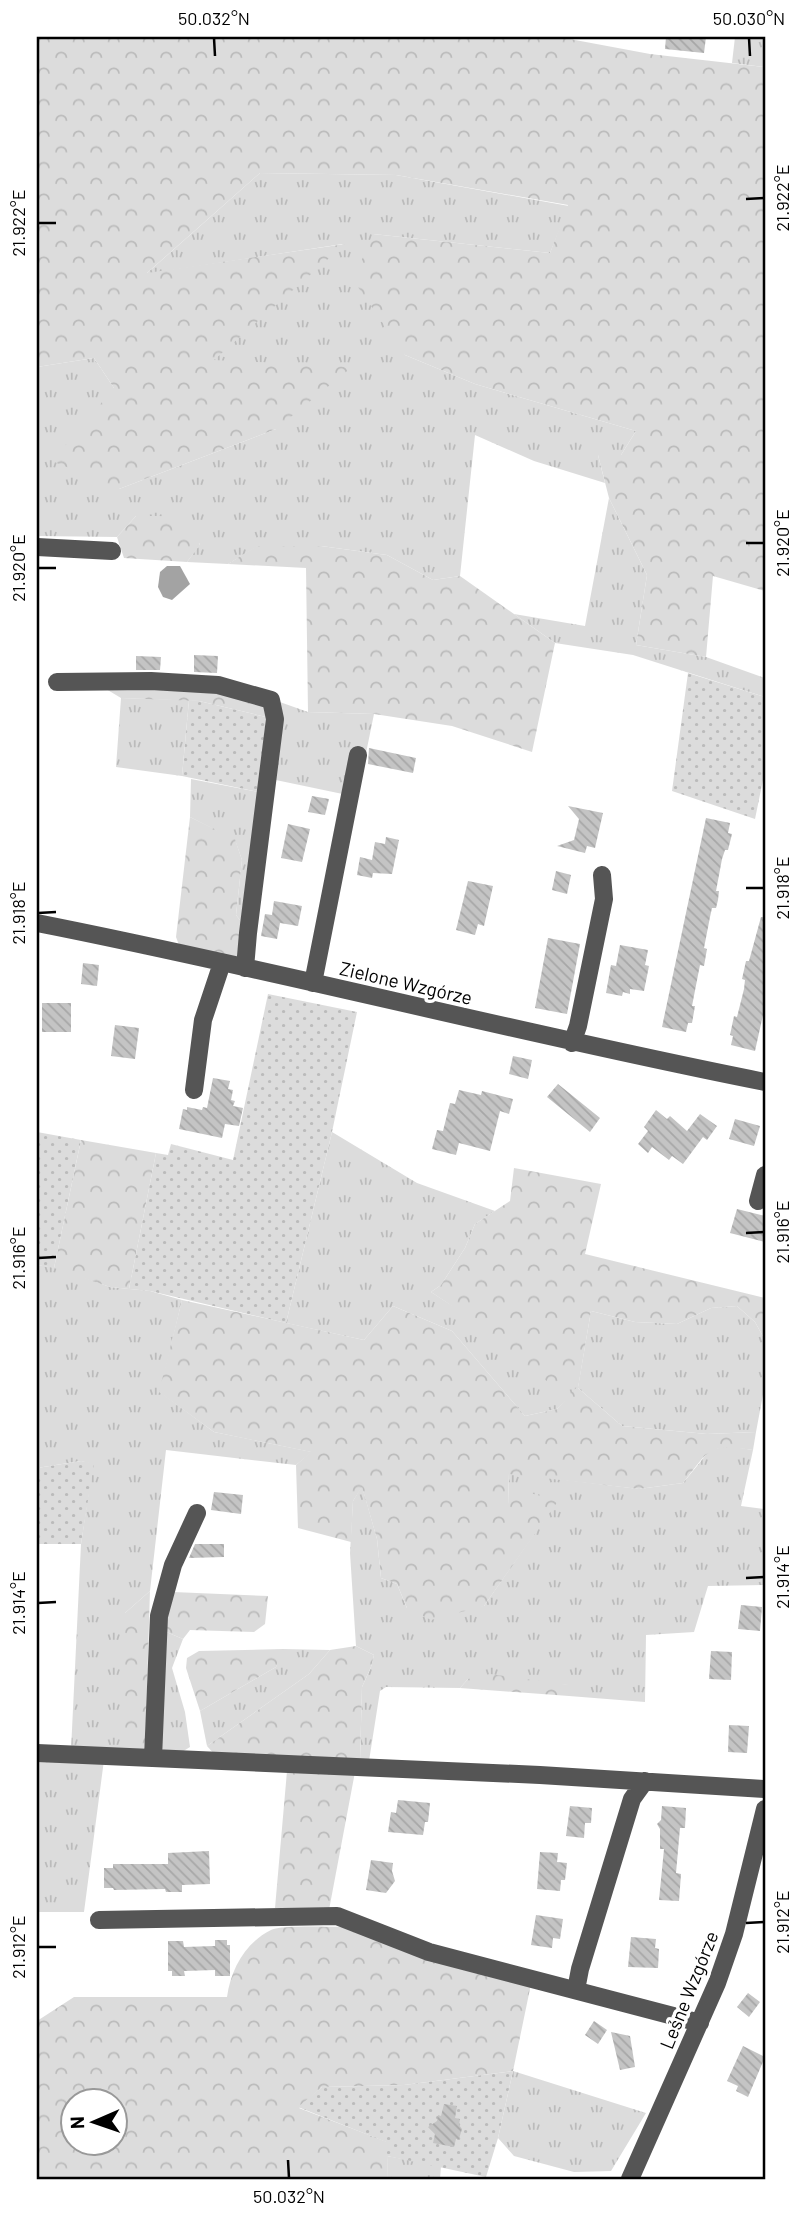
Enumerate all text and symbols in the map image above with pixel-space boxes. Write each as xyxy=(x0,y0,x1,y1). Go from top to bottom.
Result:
text: 50.032°N xyxy=(178,7,250,29)
text: 50.030°N xyxy=(713,7,785,29)
text: 21.922°E xyxy=(771,164,793,232)
text: 21.922°E xyxy=(7,189,29,257)
text: 21.920°E xyxy=(771,509,793,577)
text: 21.920°E xyxy=(7,534,29,602)
text: 21.918°E xyxy=(771,856,793,920)
text: 21.918°E xyxy=(7,881,29,945)
street label: Zielone Wzgórze xyxy=(338,956,475,1009)
text: 21.916°E xyxy=(771,1200,793,1264)
text: 21.916°E xyxy=(7,1226,29,1290)
text: 21.914°E xyxy=(771,1545,793,1609)
text: 21.914°E xyxy=(7,1571,29,1635)
text: 21.912°E xyxy=(771,1890,793,1954)
text: 21.912°E xyxy=(7,1915,29,1979)
street label: Leśne Wzgórze xyxy=(654,1928,723,2052)
north arrow xyxy=(60,2086,130,2156)
text: N xyxy=(65,2116,88,2129)
text: 50.032°N xyxy=(253,2185,325,2207)

